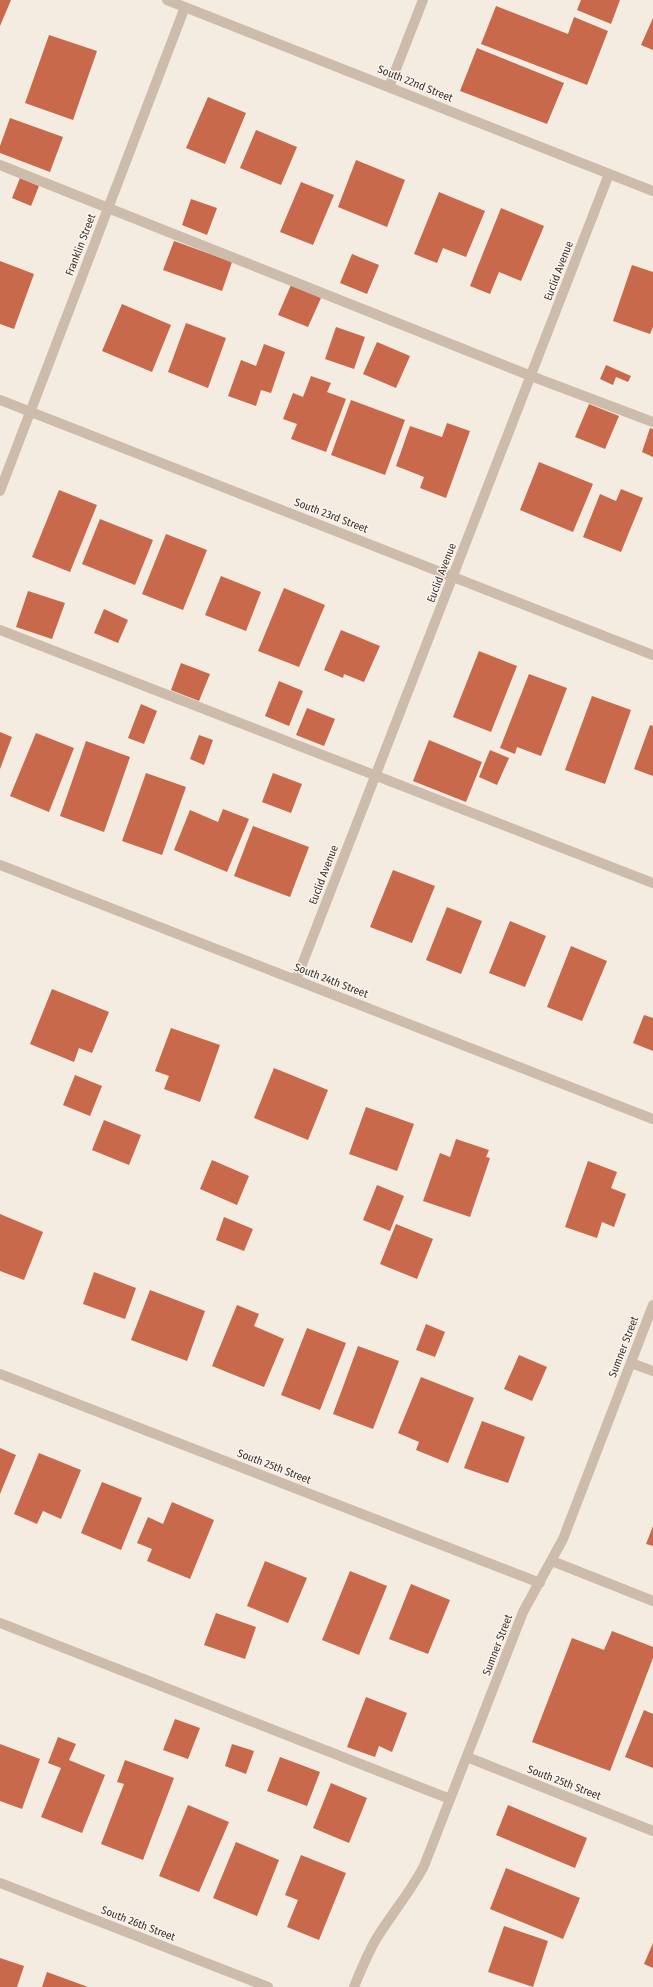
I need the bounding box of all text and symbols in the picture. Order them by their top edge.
street label: South 22nd Street [375,63,455,105]
street label: Franklin Street [63,212,99,278]
street label: Euclid Avenue [542,239,576,303]
street label: South 23rd Street [292,496,370,536]
street label: Euclid Avenue [425,541,459,605]
street label: Euclid Avenue [307,843,341,907]
street label: South 24th Street [292,961,370,1001]
street label: Sumner Street [606,1315,642,1379]
street label: South 25th Street [235,1447,313,1487]
street label: Sumner Street [480,1613,516,1677]
street label: South 25th Street [525,1763,603,1803]
street label: South 26th Street [99,1904,177,1944]

